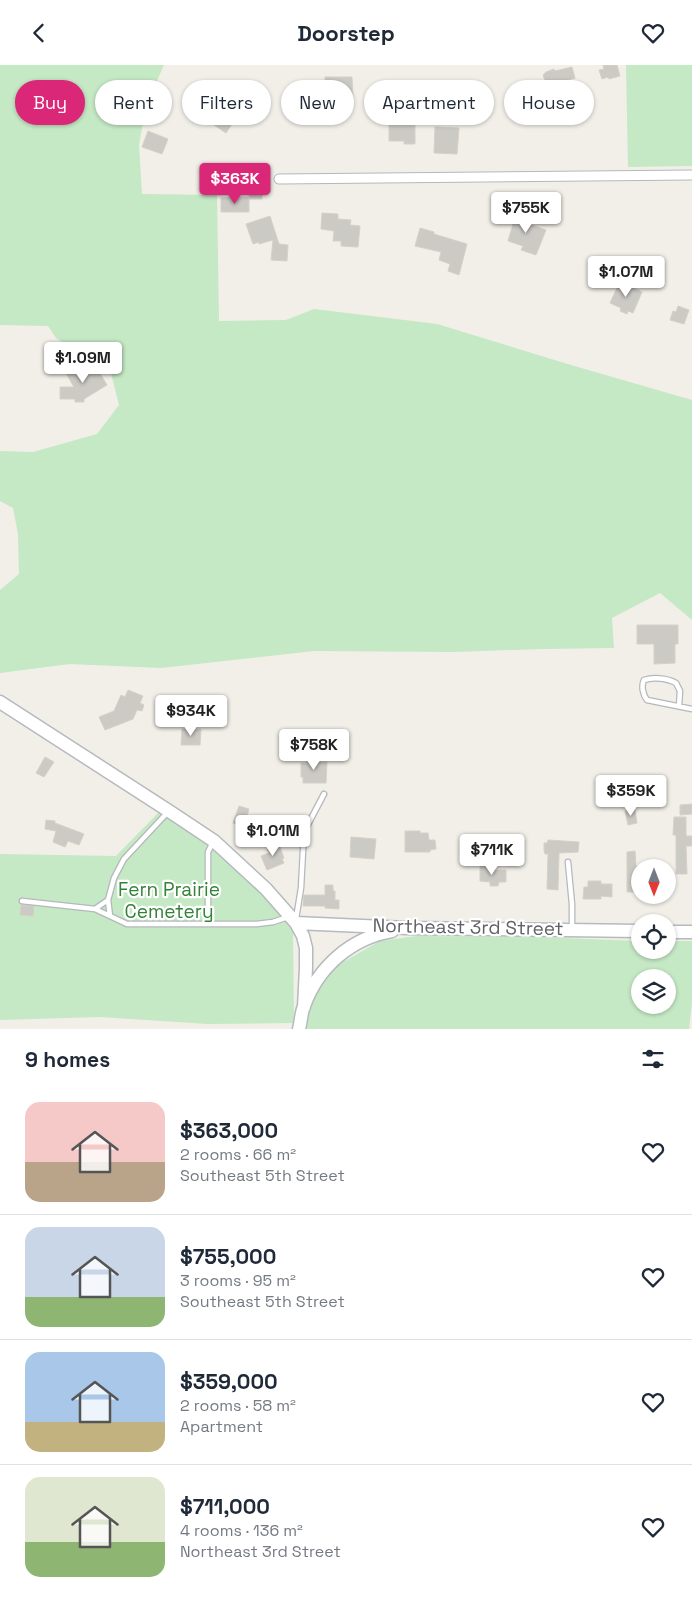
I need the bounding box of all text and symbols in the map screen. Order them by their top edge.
icon: back [25,19,53,47]
text: Doorstep [297,19,395,47]
icon: heart [639,19,667,47]
chip: Buy [15,80,85,125]
chip: Rent [95,80,172,125]
chip: Filters [182,80,271,125]
chip: New [281,80,354,125]
chip: Apartment [364,80,494,125]
chip: House [504,80,594,125]
pin: $363K [200,163,270,205]
text: $363K [210,168,260,189]
pin: $755K [491,191,561,234]
text: $755K [502,197,550,218]
pin: $1.07M [585,255,667,298]
text: $1.07M [599,261,653,282]
pin: $1.09M [42,341,124,384]
text: $1.09M [55,347,111,368]
pin: $934K [156,695,226,737]
text: $934K [166,700,216,721]
pin: $758K [279,729,349,771]
text: $758K [290,734,338,755]
pin: $359K [596,775,666,817]
text: $359K [607,780,655,801]
pin: $1.01M [232,815,314,857]
text: $1.01M [246,820,300,841]
pin: $711K [457,833,527,876]
text: $711K [471,839,513,860]
north arrow [631,859,676,904]
map controls [631,859,676,1014]
park label: Fern Prairie Cemetery [118,877,220,924]
street label: Northeast 3rd Street [372,913,564,941]
button: locate [631,914,676,959]
button: layers [631,969,676,1014]
icon: filters [639,1045,667,1073]
text: 9 homes [25,1046,110,1073]
text: $363,000 [180,1117,278,1144]
icon: home [65,1122,125,1182]
icon: heart [639,1138,667,1166]
text: 2 rooms · 66 m² [180,1144,296,1165]
text: Southeast 5th Street [180,1165,345,1186]
text: $755,000 [180,1243,276,1270]
icon: home [65,1247,125,1307]
icon: heart [639,1263,667,1291]
text: 3 rooms · 95 m² [180,1270,296,1291]
text: Southeast 5th Street [180,1291,345,1312]
text: $359,000 [180,1368,278,1395]
icon: home [65,1372,125,1432]
icon: heart [639,1388,667,1416]
text: 2 rooms · 58 m² [180,1395,296,1416]
text: Apartment [180,1416,263,1437]
text: $711,000 [180,1493,270,1520]
icon: home [65,1497,125,1557]
icon: heart [639,1513,667,1541]
text: 4 rooms · 136 m² [180,1520,303,1541]
text: Northeast 3rd Street [180,1541,341,1562]

